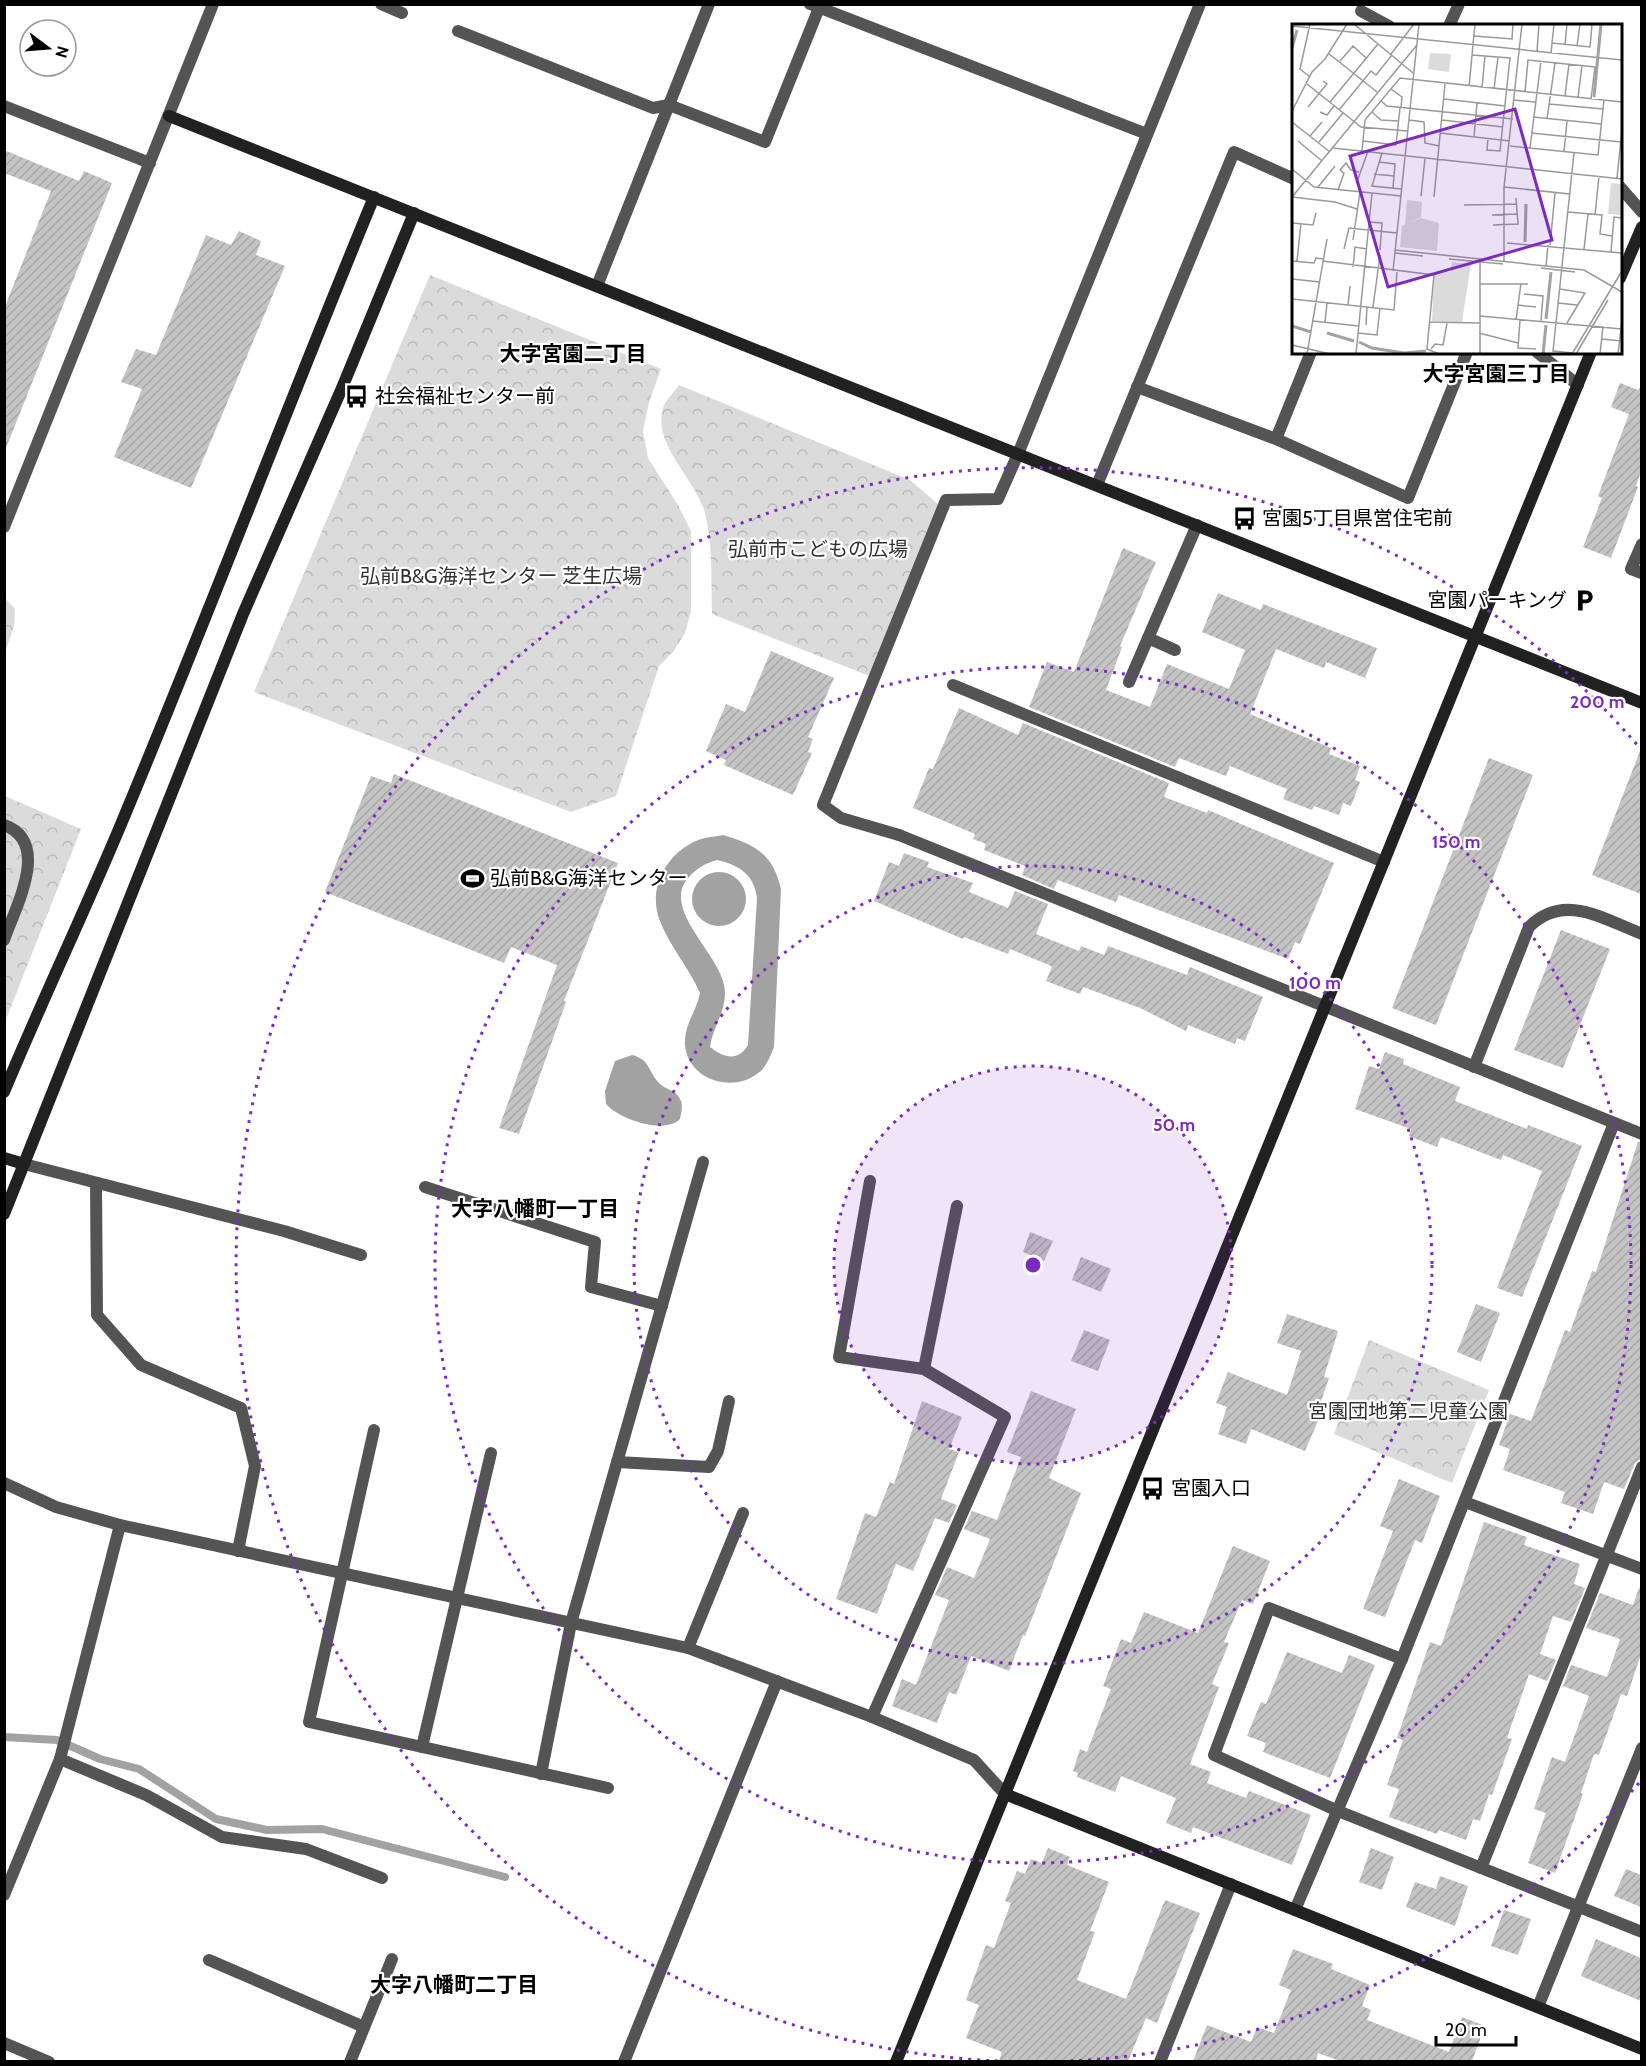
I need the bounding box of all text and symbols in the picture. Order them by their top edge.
north arrow [18,18,78,78]
inset map [1292,24,1622,354]
text: N [51,44,73,60]
district label: 大字宮園二丁目 [500,341,647,366]
district label: 大字宮園三丁目 [1423,361,1570,386]
bus stop icon: 社会福祉センター前 [344,383,370,409]
place label: 社会福祉センター前 [375,384,555,408]
bus stop icon: 宮園5丁目県営住宅前 [1231,505,1257,531]
place label: 宮園5丁目県営住宅前 [1262,506,1453,530]
park label: 弘前市こどもの広場 [728,537,908,561]
park label: 弘前B&G海洋センター 芝生広場 [360,564,642,588]
parking icon: 宮園パーキング [1572,587,1598,613]
place label: 宮園パーキング [1428,588,1567,612]
text: 200 m [1570,691,1624,713]
text: 150 m [1432,831,1480,853]
sports icon: 弘前B&G海洋センター [459,865,485,891]
place label: 弘前B&G海洋センター [490,866,688,890]
text: 100 m [1289,972,1341,994]
text: 50 m [1153,1114,1195,1136]
district label: 大字八幡町一丁目 [451,1196,619,1221]
centre of rings [1023,1255,1043,1275]
park label: 宮園団地第二児童公園 [1308,1399,1508,1423]
bus stop icon: 宮園入口 [1140,1475,1166,1501]
place label: 宮園入口 [1171,1476,1251,1500]
district label: 大字八幡町二丁目 [370,1972,538,1997]
scale bar [1436,2009,1516,2047]
text: 20 m [1445,2019,1487,2041]

